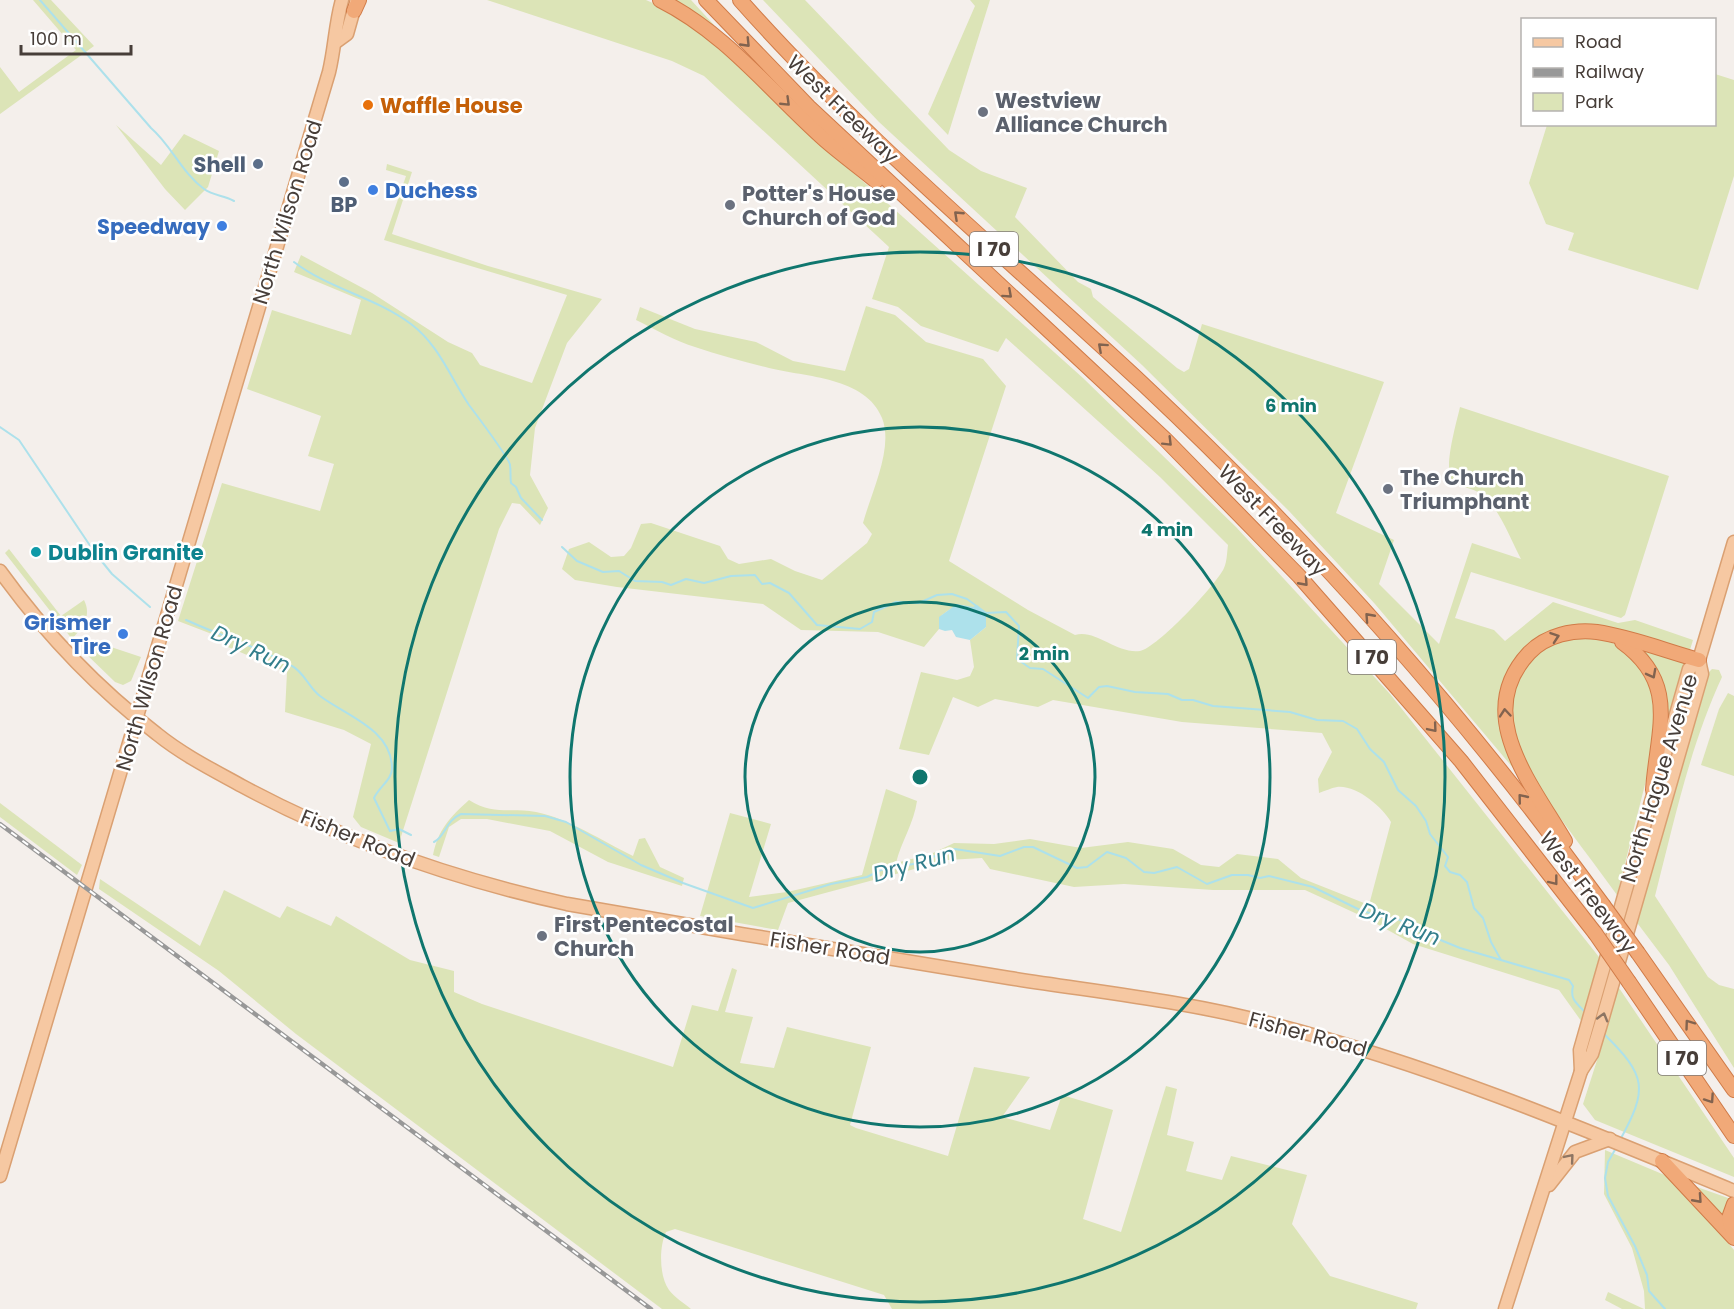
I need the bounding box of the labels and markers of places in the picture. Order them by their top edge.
place label: Westview Alliance Church [995,86,1168,139]
place label: Waffle House [380,91,523,120]
marker: Waffle House [361,98,375,112]
marker: Westview Alliance Church [976,105,990,119]
place label: Shell [194,150,246,179]
marker: Shell [251,157,265,171]
marker: BP [337,175,351,189]
place label: Duchess [385,176,478,205]
place label: Potter's House Church of God [742,179,896,232]
marker: Duchess [366,183,380,197]
place label: BP [331,190,357,219]
marker: Potter's House Church of God [723,198,737,212]
place label: Speedway [97,212,211,241]
marker: Speedway [215,219,229,233]
place label: The Church Triumphant [1400,463,1529,516]
marker: The Church Triumphant [1381,482,1395,496]
place label: Dublin Granite [48,538,204,567]
marker: Dublin Granite [29,545,43,559]
place label: Grismer Tire [24,608,111,661]
marker: Grismer Tire [116,627,130,641]
centre of rings [910,767,930,787]
place label: First Pentecostal Church [554,910,734,963]
marker: First Pentecostal Church [535,929,549,943]

